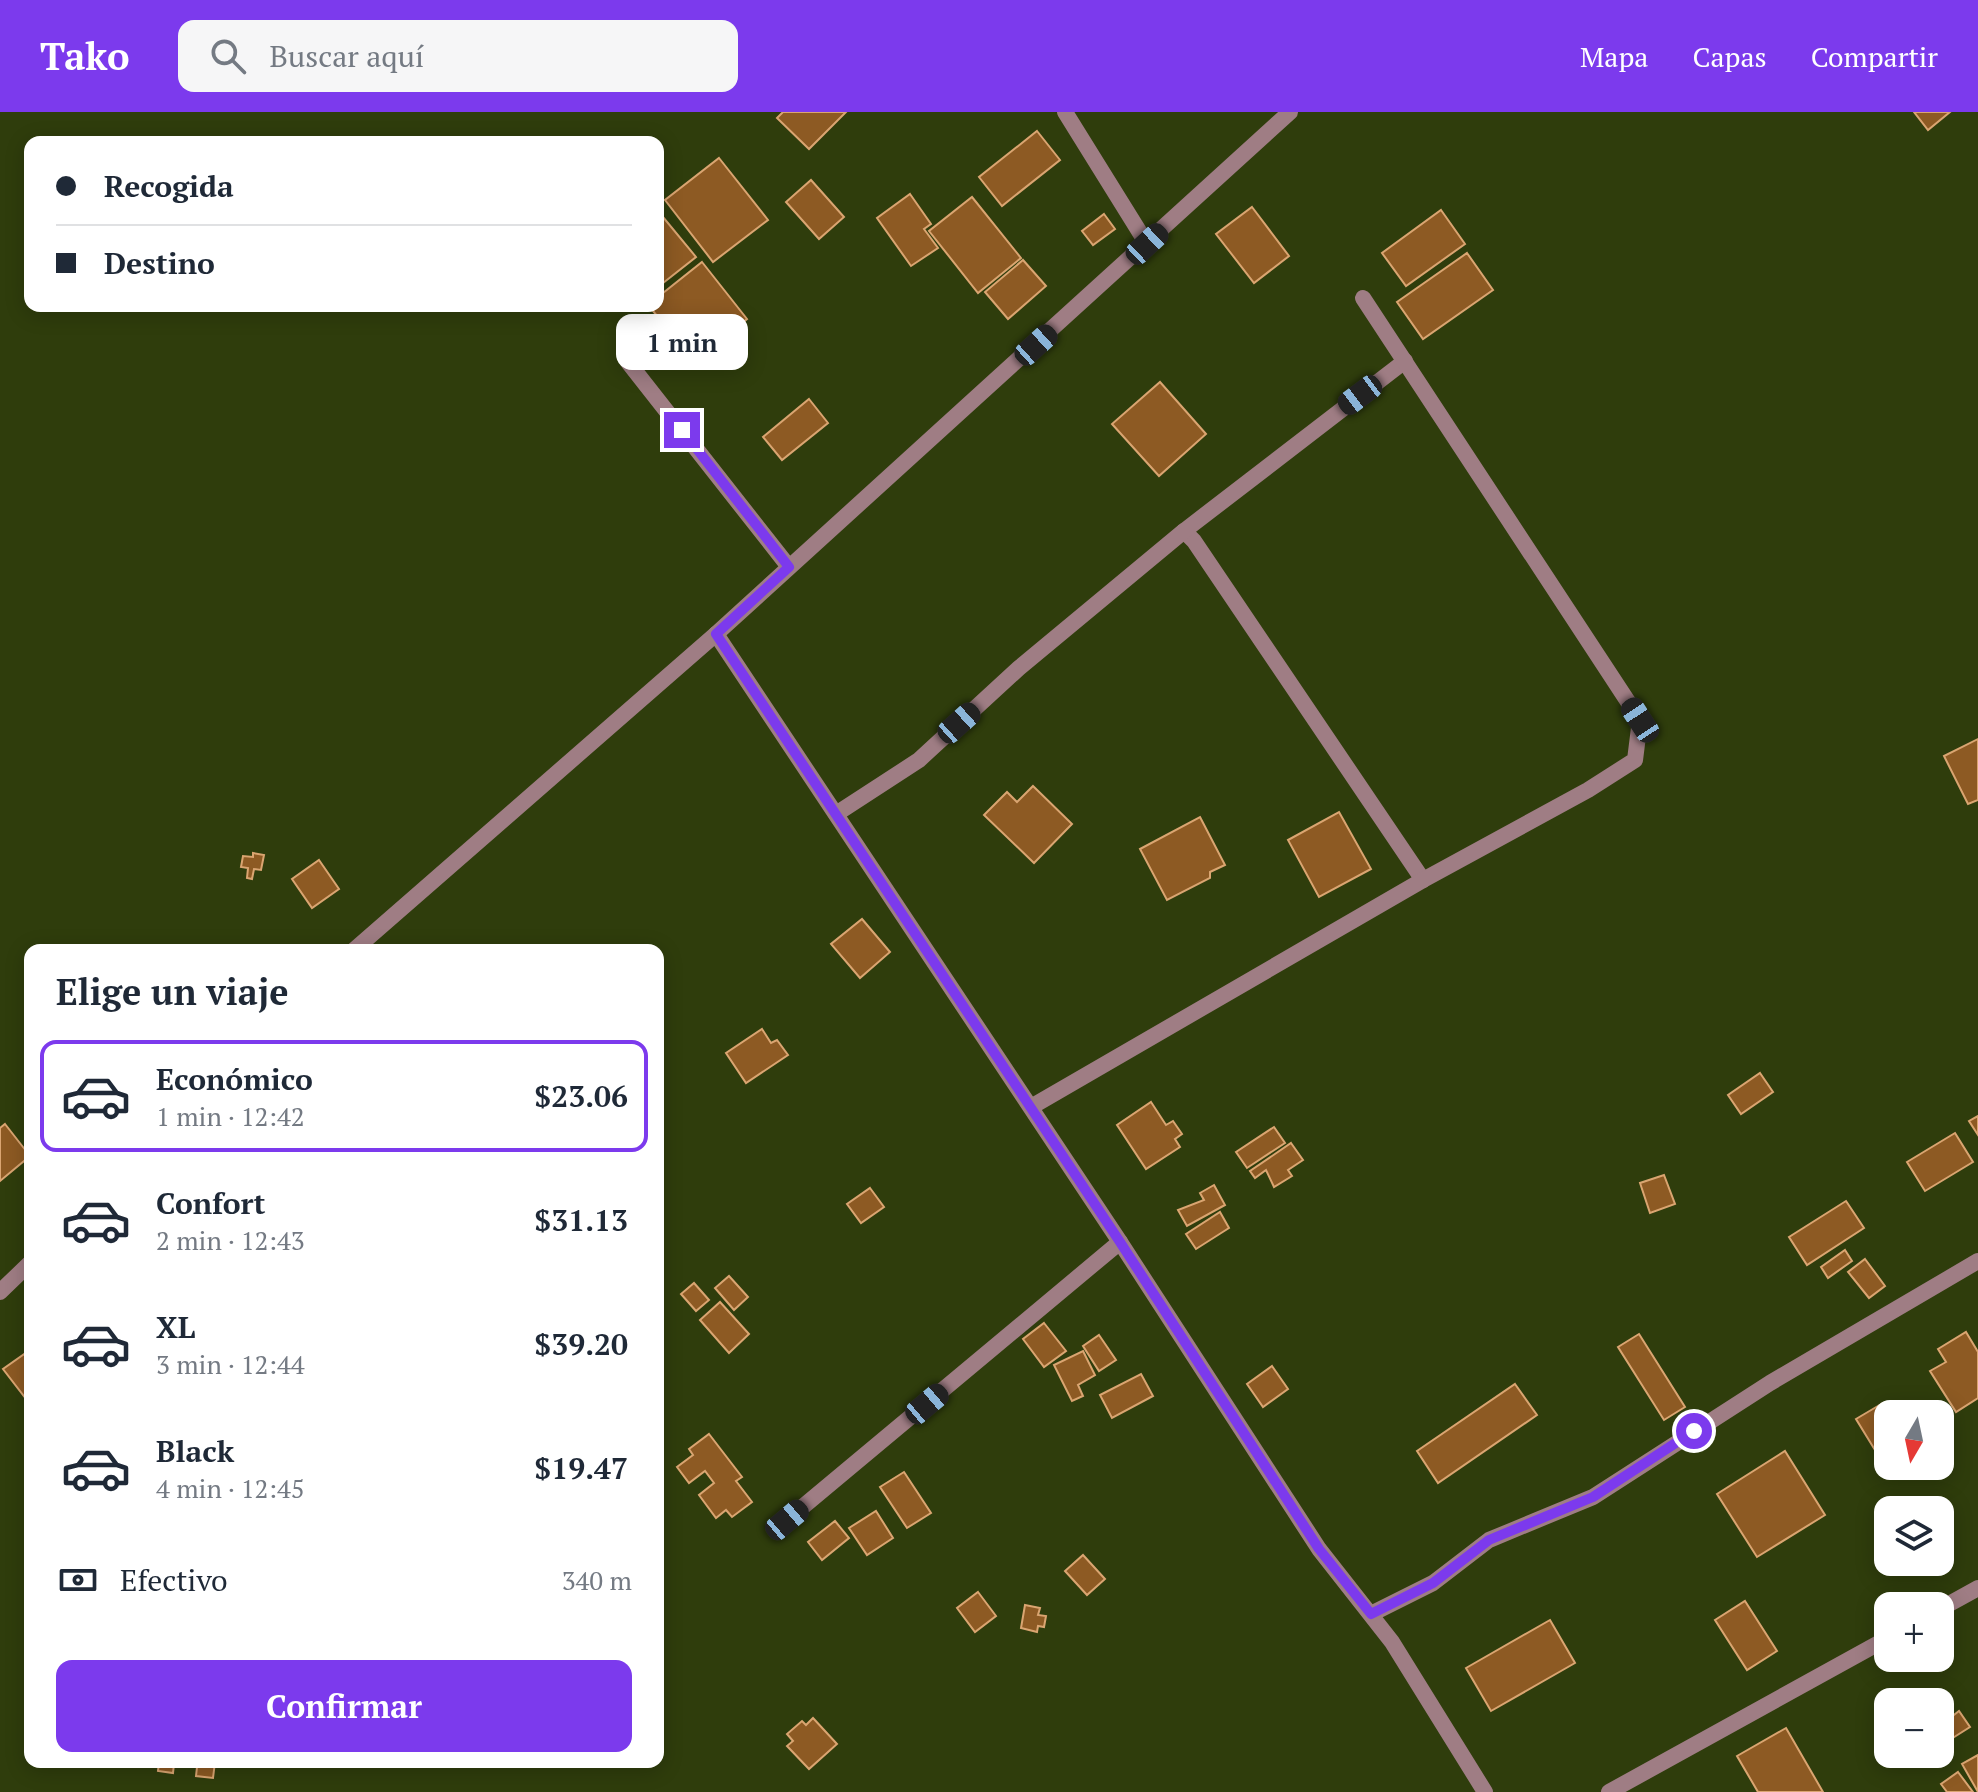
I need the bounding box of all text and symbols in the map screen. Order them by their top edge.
search box [178,20,738,92]
text: Tako [40,31,130,81]
icon: search [206,34,250,78]
text: Buscar aquí [270,36,424,76]
text: Mapa [1580,38,1648,75]
text: Capas [1692,38,1767,75]
text: Compartir [1811,38,1938,75]
text: Recogida [104,166,234,206]
car [1121,219,1173,269]
text: Destino [104,243,215,283]
callout: 1 min [616,314,748,370]
car [1010,320,1062,370]
text: 1 min [646,325,718,359]
car [1334,371,1386,419]
route end [664,412,700,448]
car [1617,693,1663,747]
car [933,698,985,748]
text: Elige un viaje [56,968,289,1015]
text: Económico [156,1059,313,1099]
icon: car [60,1060,132,1132]
text: $23.06 [534,1076,628,1116]
text: 1 min · 12:42 [156,1099,305,1133]
text: Confort [156,1183,266,1223]
icon: car [60,1184,132,1256]
text: $31.13 [534,1200,628,1240]
text: 2 min · 12:43 [156,1223,305,1257]
text: XL [156,1307,195,1347]
icon: car [60,1308,132,1380]
text: $39.20 [534,1324,628,1364]
text: 3 min · 12:44 [156,1347,305,1381]
car [901,1379,953,1429]
north arrow [1874,1400,1954,1480]
map controls [1874,1400,1954,1768]
route start [1676,1413,1712,1449]
text: Black [156,1431,234,1471]
icon: car [60,1432,132,1504]
text: $19.47 [534,1448,628,1488]
text: 4 min · 12:45 [156,1471,305,1505]
car [761,1495,813,1545]
button: layers [1874,1496,1954,1576]
icon: cash [56,1558,100,1602]
text: Efectivo [120,1560,228,1600]
text: 340 m [562,1563,632,1597]
button: + [1874,1592,1954,1672]
button: Confirmar [56,1660,632,1752]
button: − [1874,1688,1954,1768]

